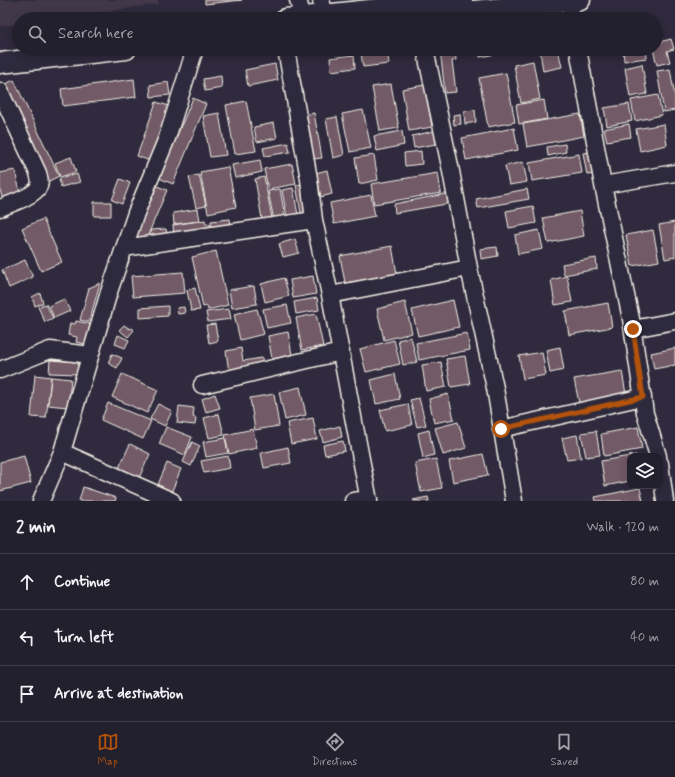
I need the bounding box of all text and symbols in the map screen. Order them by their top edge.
search box [12,12,663,56]
icon: search [26,23,48,45]
text: Search here [58,24,134,44]
route end [624,320,642,338]
route start [492,420,510,438]
map controls [627,453,663,489]
button: layers [627,453,663,489]
text: 2 min [16,516,56,538]
text: Walk · 120 m [587,519,659,536]
icon: ahead [16,571,38,593]
text: Continue [54,572,110,592]
text: 80 m [630,573,659,590]
icon: left [16,627,38,649]
text: Turn left [54,628,114,648]
text: 40 m [630,629,659,646]
icon: arrive [16,683,38,705]
text: Arrive at destination [54,684,183,704]
tab: Map [97,731,119,769]
tab: Directions [312,731,357,769]
tab: Saved [551,731,578,769]

